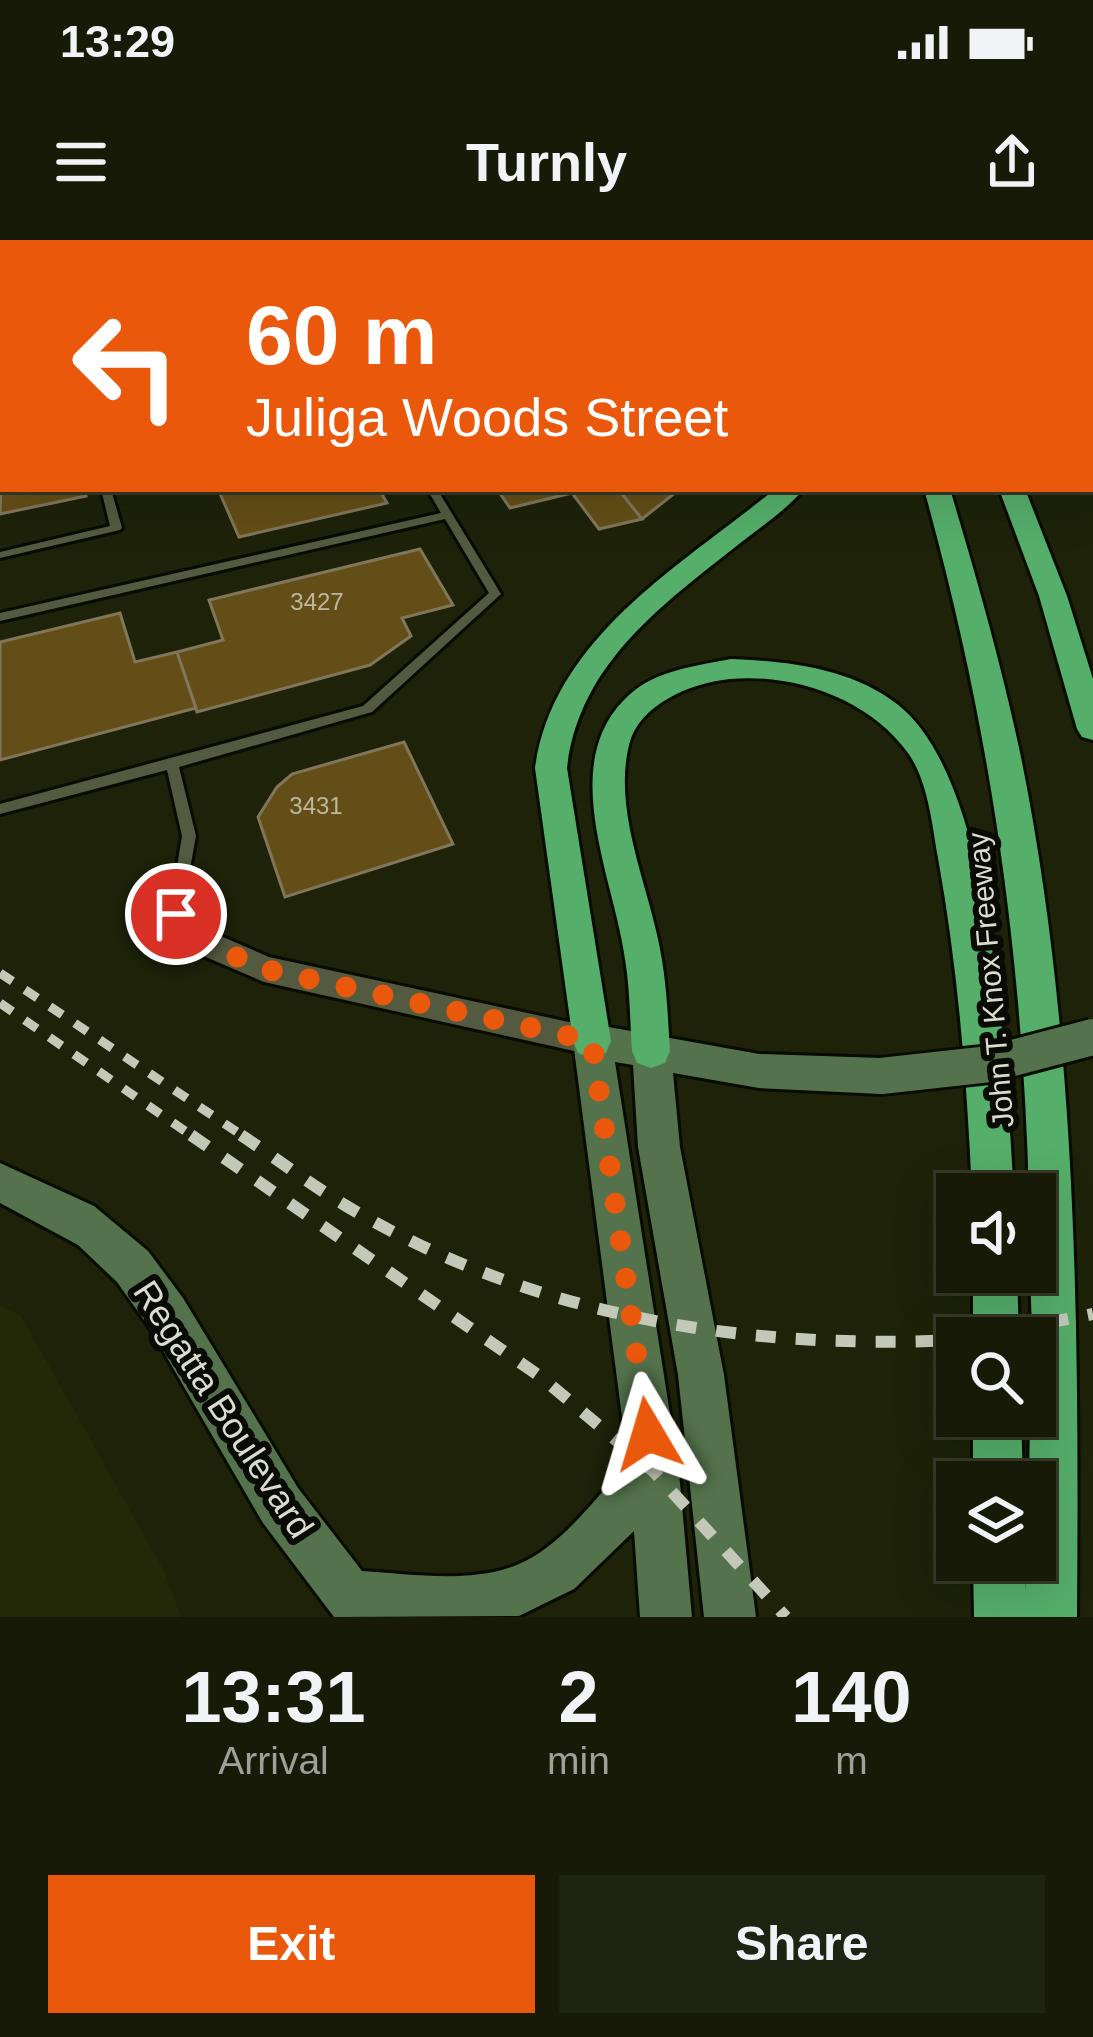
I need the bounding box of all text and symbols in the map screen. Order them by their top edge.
text: 13:29 [60,16,175,67]
icon: menu [48,129,114,195]
icon: share [979,129,1045,195]
text: Turnly [466,132,627,192]
icon: left [48,288,204,444]
text: 60 m [246,288,437,382]
text: Juliga Woods Street [246,387,728,447]
house number: 3427 [290,588,344,615]
house number: 3431 [289,792,343,819]
street label: John T. Knox Freeway [961,831,1020,1129]
pin [125,863,227,965]
icon: arrive [143,881,209,947]
map controls [936,1173,1056,1581]
button: sound [936,1173,1056,1293]
street label: Regatta Boulevard [125,1273,322,1545]
button: search [936,1317,1056,1437]
position arrow [585,1371,711,1497]
button: layers [936,1461,1056,1581]
text: 13:31 [181,1657,366,1737]
text: 2 [558,1657,599,1737]
text: 140 [791,1657,912,1737]
text: Arrival [218,1739,329,1782]
text: min [547,1739,610,1782]
text: m [835,1739,868,1782]
button: Exit [48,1875,535,2013]
button: Share [559,1875,1045,2013]

